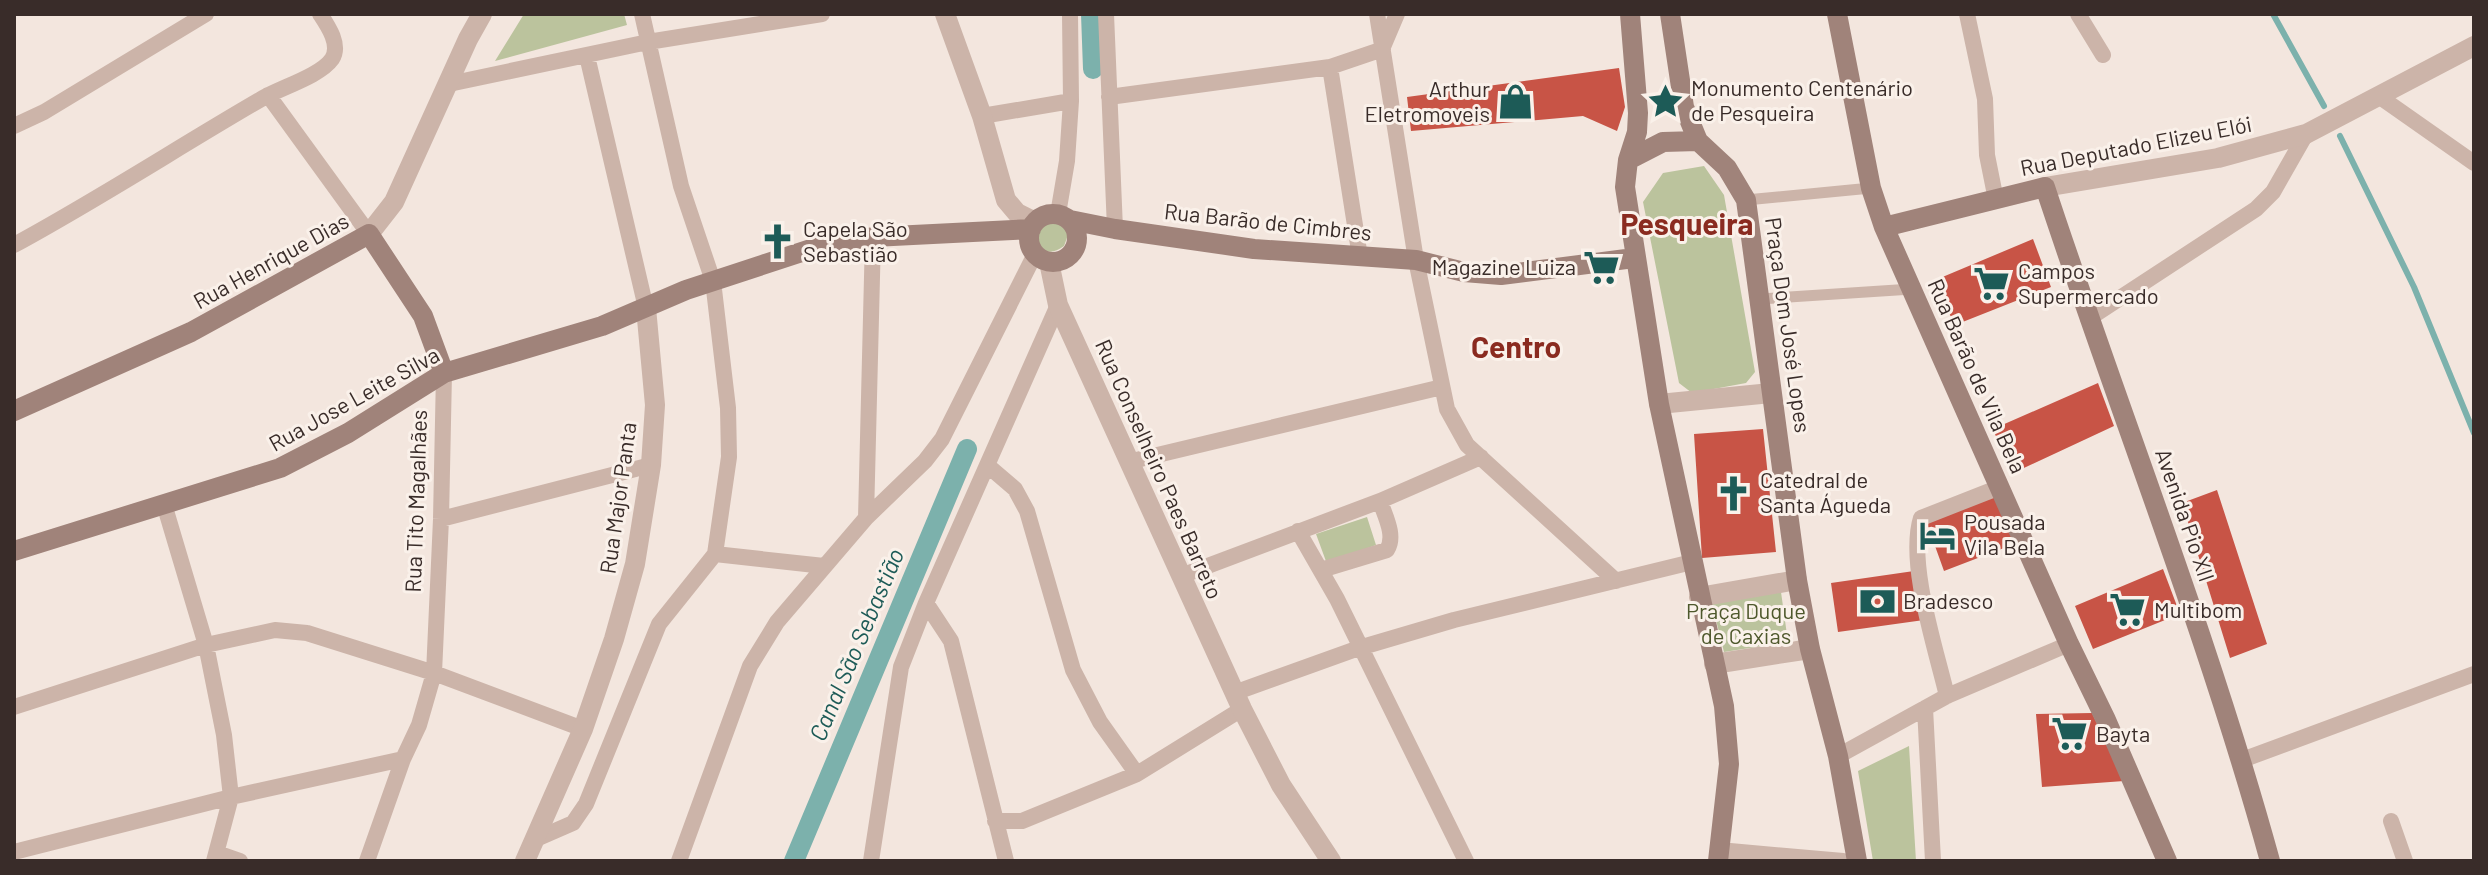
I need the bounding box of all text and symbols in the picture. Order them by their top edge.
place label: Monumento Centenário de Pesqueira [1691,74,1913,125]
place label: Arthur Eletromoveis [1365,75,1490,126]
place icon: Monumento Centenário de Pesqueira [1646,82,1684,120]
shop icon: Arthur Eletromoveis [1497,83,1535,121]
street label: Rua Deputado Elizeu Elói [2018,110,2254,180]
street label: Rua Barão de Cimbres [1163,197,1373,245]
district label: Pesqueira [1621,205,1753,241]
street label: Rua Henrique Dias [188,207,353,314]
place label: Capela São Sebastião [803,215,908,266]
street label: Praça Dom José Lopes [1761,215,1817,434]
church icon: Capela São Sebastião [758,223,796,261]
supermarket icon: Magazine Luiza [1583,248,1621,286]
place label: Magazine Luiza [1432,253,1576,279]
place label: Campos Supermercado [2018,257,2159,308]
supermarket icon: Campos Supermercado [1973,265,2011,303]
street label: Rua Barão de Vila Bela [1923,274,2033,477]
district label: Centro [1471,328,1561,364]
street label: Rua Conselheiro Paes Barreto [1091,335,1229,602]
street label: Rua Jose Leite Silva [264,340,443,456]
street label: Rua Tito Magalhães [399,409,431,593]
street label: Rua Major Panta [593,420,641,575]
street label: Avenida Pio XII [2151,445,2221,585]
place label: Catedral de Santa Águeda [1760,466,1891,517]
church icon: Catedral de Santa Águeda [1715,474,1753,512]
place label: Pousada Vila Bela [1964,508,2046,559]
hotel icon: Pousada Vila Bela [1919,516,1957,554]
water label: Canal São Sebastião [802,544,909,745]
bank icon: Bradesco [1858,582,1896,620]
place label: Bradesco [1903,587,1994,613]
supermarket icon: Multibom [2109,591,2147,629]
place label: Multibom [2154,596,2242,622]
park label: Praça Duque de Caxias [1686,597,1806,648]
supermarket icon: Bayta [2051,715,2089,753]
place label: Bayta [2096,720,2150,746]

